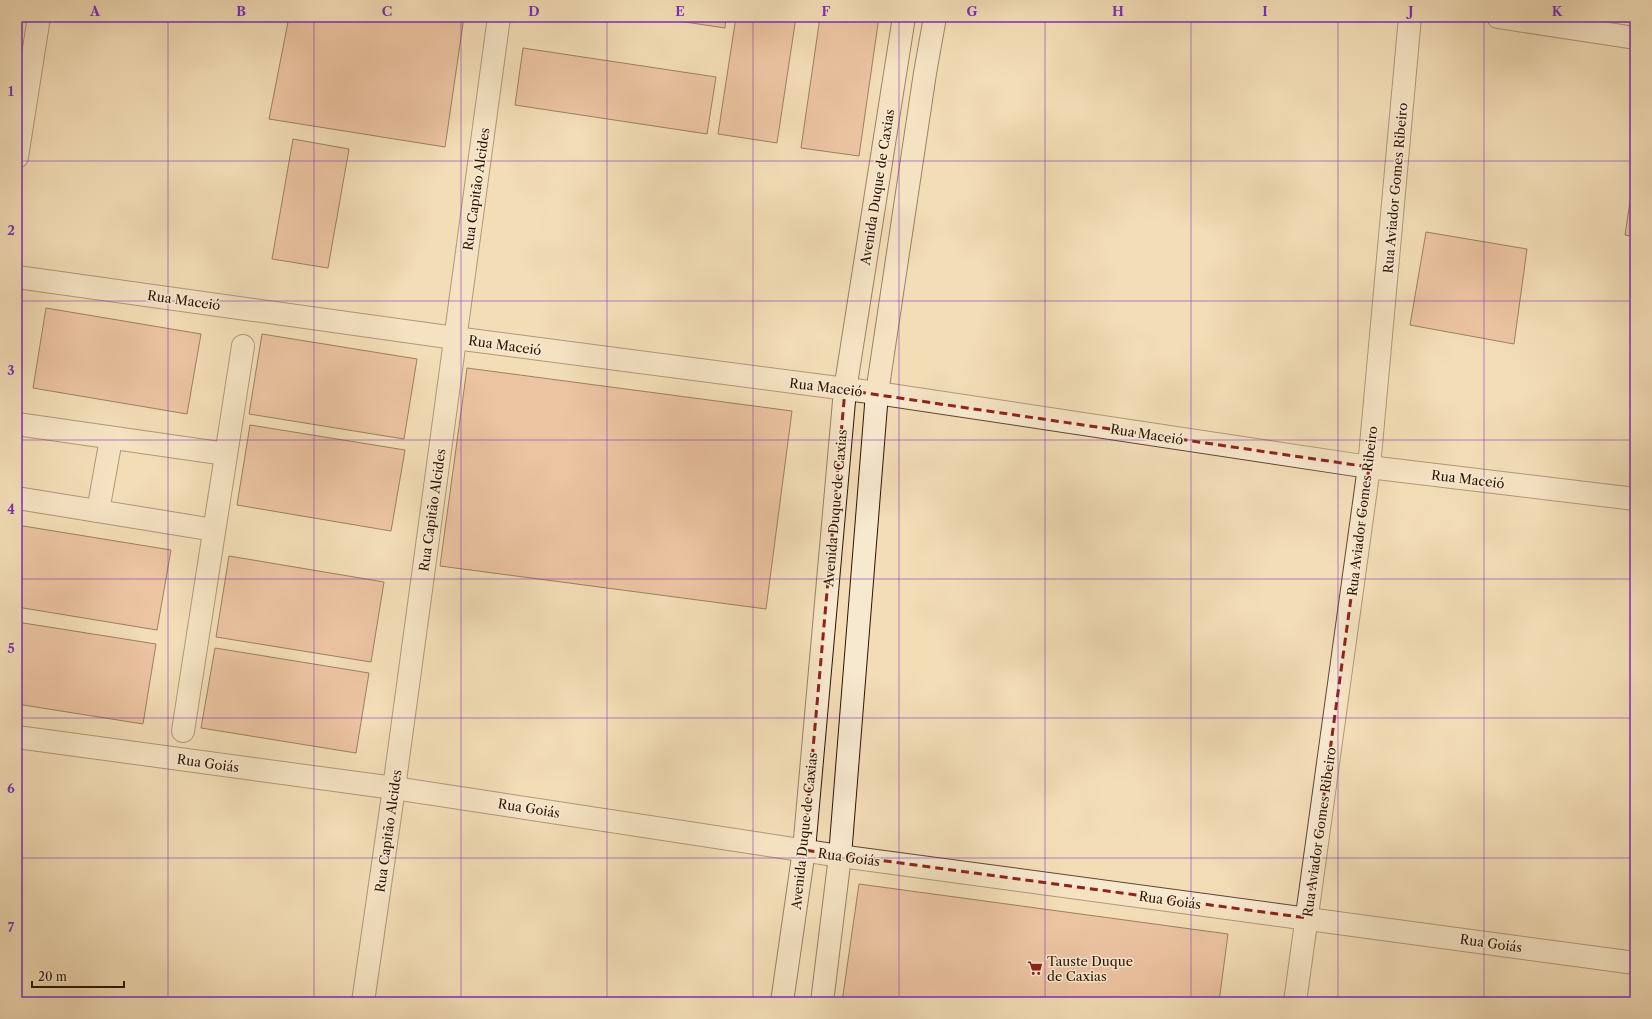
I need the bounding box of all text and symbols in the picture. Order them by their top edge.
text: A [89,3,101,19]
text: B [236,3,246,19]
text: C [382,3,392,19]
text: D [528,3,540,19]
text: E [675,3,685,19]
text: F [822,3,831,19]
text: G [966,3,978,19]
text: H [1112,3,1124,19]
text: I [1262,3,1268,19]
text: J [1406,3,1414,19]
text: K [1552,3,1563,19]
text: 1 [8,83,14,99]
street label: Rua Aviador Gomes Ribeiro [1380,102,1410,274]
street label: Avenida Duque de Caxias [857,108,897,267]
street label: Rua Capitão Alcides [459,126,493,252]
text: 2 [7,222,15,238]
street label: Rua Maceió [146,287,222,313]
street label: Rua Maceió [467,332,543,358]
text: 3 [7,362,15,378]
street label: Rua Maceió [789,375,864,399]
street label: Rua Maceió [1109,420,1185,448]
street label: Rua Aviador Gomes Ribeiro [1344,425,1380,597]
street label: Avenida Duque de Caxias [820,428,850,588]
street label: Rua Capitão Alcides [415,447,449,573]
street label: Rua Maceió [1431,467,1506,491]
text: 4 [7,501,15,517]
text: 5 [7,640,15,656]
street label: Rua Aviador Gomes Ribeiro [1299,746,1339,918]
street label: Rua Goiás [176,751,240,775]
street label: Avenida Duque de Caxias [788,751,820,911]
street label: Rua Capitão Alcides [371,768,405,894]
text: 6 [7,780,15,796]
street label: Rua Goiás [497,795,561,821]
street label: Rua Goiás [817,845,881,869]
street label: Rua Goiás [1138,888,1202,912]
text: 7 [8,919,15,935]
street label: Rua Goiás [1459,931,1523,955]
place label: Tauste Duque de Caxias [1047,953,1133,984]
supermarket icon: Tauste Duque de Caxias [1026,959,1044,977]
scale bar [32,963,124,989]
text: 20 m [38,969,67,984]

